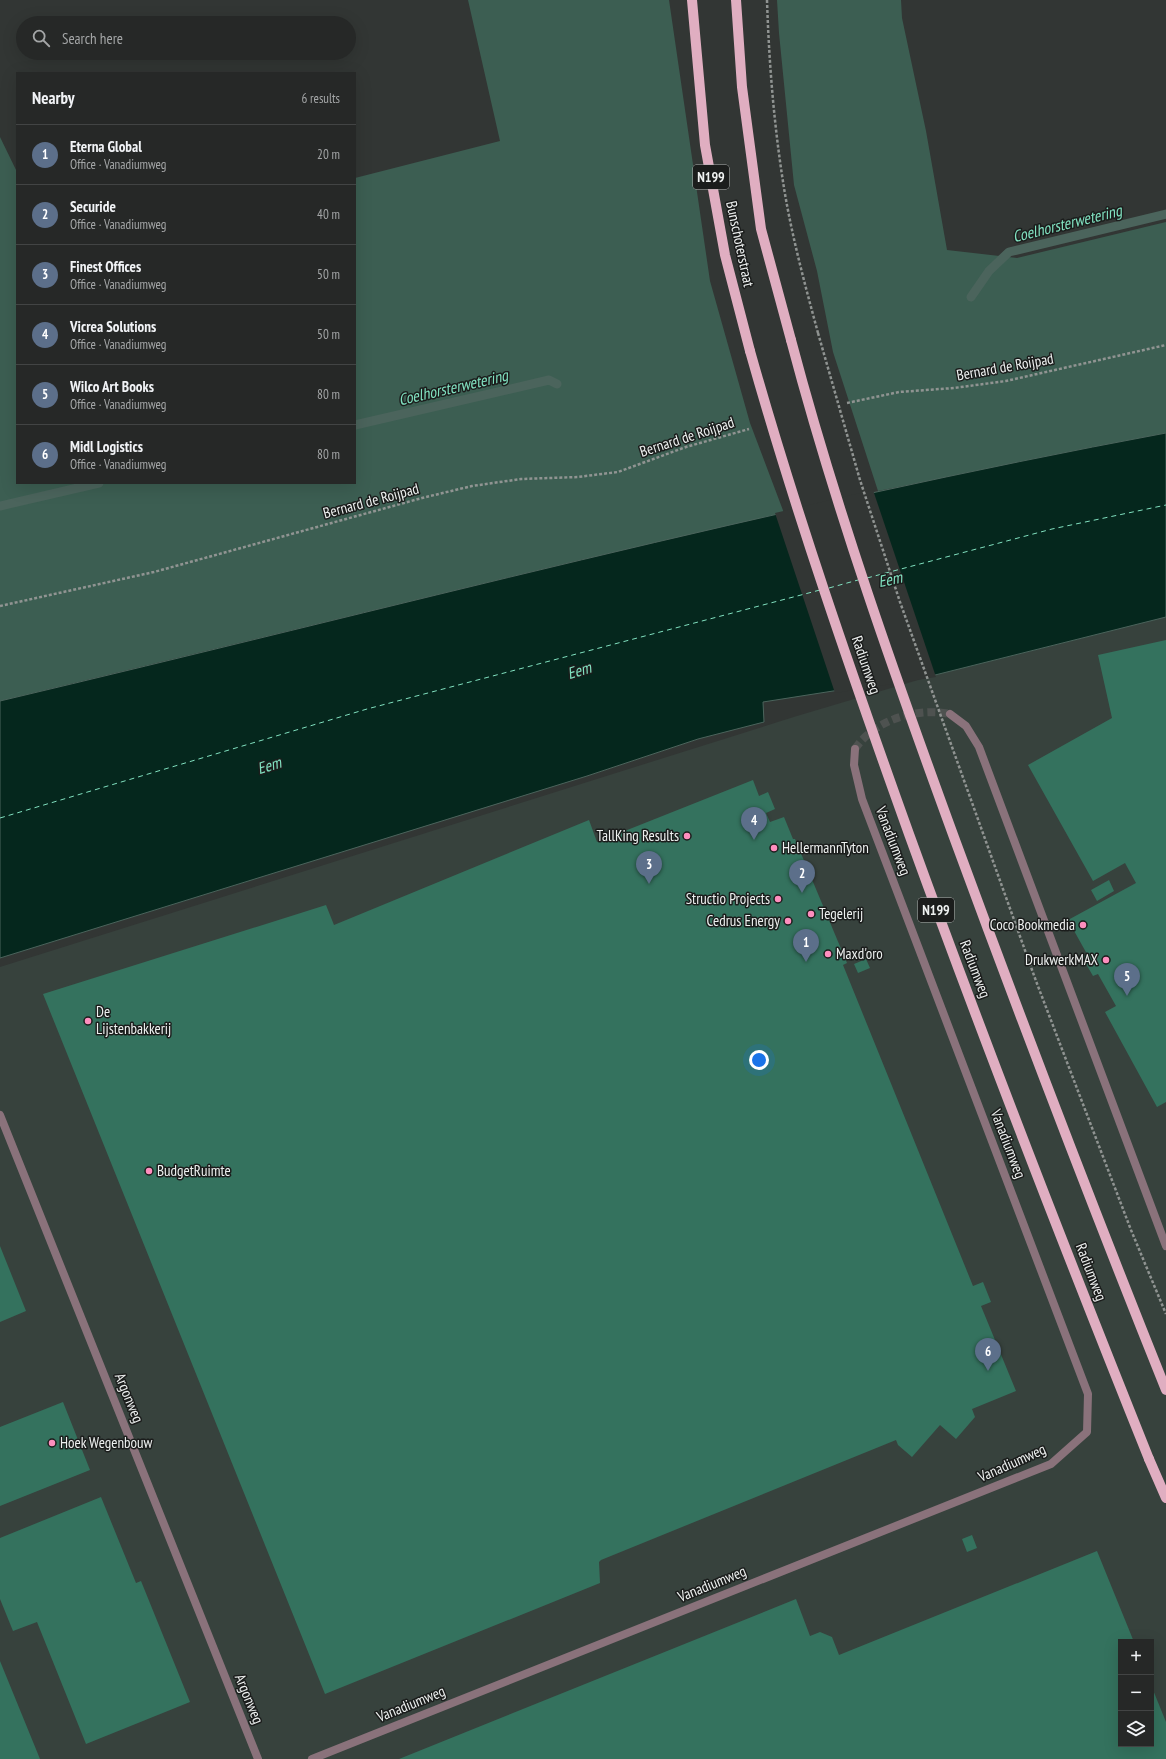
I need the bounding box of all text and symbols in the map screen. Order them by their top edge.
search box [16,16,356,60]
icon: search [30,27,52,49]
text: Search here [62,29,123,48]
text: Nearby [32,87,75,109]
text: 6 results [301,90,340,107]
text: Eterna Global [70,137,142,156]
text: 1 [42,146,48,163]
text: 20 m [317,146,340,163]
text: Office · Vanadiumweg [70,156,167,173]
road number: N199 [693,165,729,189]
text: Securide [70,197,116,216]
street label: Bunschoterstraat [722,199,759,289]
water label: Coelhorsterwetering [1010,200,1125,246]
text: 2 [42,206,48,223]
text: 40 m [317,206,340,223]
text: Office · Vanadiumweg [70,216,167,233]
text: Finest Offices [70,257,141,276]
text: 3 [42,266,48,283]
text: 50 m [317,266,340,283]
text: Office · Vanadiumweg [70,276,167,293]
text: Vicrea Solutions [70,317,156,336]
text: 4 [42,326,48,343]
text: 50 m [317,326,340,343]
text: Office · Vanadiumweg [70,336,167,353]
street label: Bernard de Roijpad [955,349,1055,384]
water label: Coelhorsterwetering [396,364,511,409]
text: Wilco Art Books [70,377,154,396]
text: 5 [42,386,48,403]
text: 80 m [317,386,340,403]
text: Office · Vanadiumweg [70,396,167,413]
street label: Bernard de Roijpad [637,412,736,461]
text: Midl Logistics [70,437,143,456]
text: 6 [42,446,48,463]
text: 80 m [317,446,340,463]
text: Office · Vanadiumweg [70,456,167,473]
street label: Bernard de Roijpad [321,479,421,522]
water label: Eem [876,566,905,591]
street label: Radiumweg [848,633,885,697]
water label: Eem [565,656,595,683]
water label: Eem [255,751,285,778]
street label: Vanadiumweg [871,803,915,878]
pin: 4 [741,807,767,840]
place label: TallKing Results [597,826,679,845]
marker: TallKing Results [682,831,692,841]
place label: HellermannTyton [782,838,869,857]
marker: HellermannTyton [769,843,779,853]
pin: 3 [636,851,662,884]
pin: 2 [789,860,815,893]
place label: Structio Projects [686,889,770,908]
marker: Structio Projects [773,894,783,904]
road number: N199 [918,898,954,922]
place label: Tegelerij [819,904,863,923]
marker: Tegelerij [806,909,816,919]
place label: Cedrus Energy [707,911,780,930]
place label: Coco Bookmedia [990,915,1075,934]
marker: Cedrus Energy [783,916,793,926]
marker: Coco Bookmedia [1078,920,1088,930]
pin: 1 [793,929,819,962]
street label: Radiumweg [956,937,995,1000]
place label: Maxd'oro [836,944,883,963]
marker: Maxd'oro [823,949,833,959]
place label: DrukwerkMAX [1025,950,1098,969]
marker: DrukwerkMAX [1101,955,1111,965]
pin: 5 [1114,963,1140,996]
place label: De Lijstenbakkerij [96,1002,171,1038]
marker: De Lijstenbakkerij [83,1016,93,1026]
your location [749,1050,769,1070]
street label: Vanadiumweg [986,1106,1030,1181]
place label: BudgetRuimte [157,1161,231,1180]
marker: BudgetRuimte [144,1166,154,1176]
street label: Radiumweg [1072,1240,1111,1303]
pin: 6 [975,1338,1001,1371]
street label: Argonweg [111,1370,148,1425]
place label: Hoek Wegenbouw [60,1433,152,1452]
marker: Hoek Wegenbouw [47,1438,57,1448]
street label: Vanadiumweg [974,1439,1049,1486]
street label: Vanadiumweg [674,1561,749,1606]
map controls [1118,1639,1154,1747]
button: + [1118,1639,1154,1675]
street label: Argonweg [231,1671,268,1726]
button: − [1118,1675,1154,1711]
street label: Vanadiumweg [373,1681,448,1726]
button: layers [1118,1711,1154,1747]

